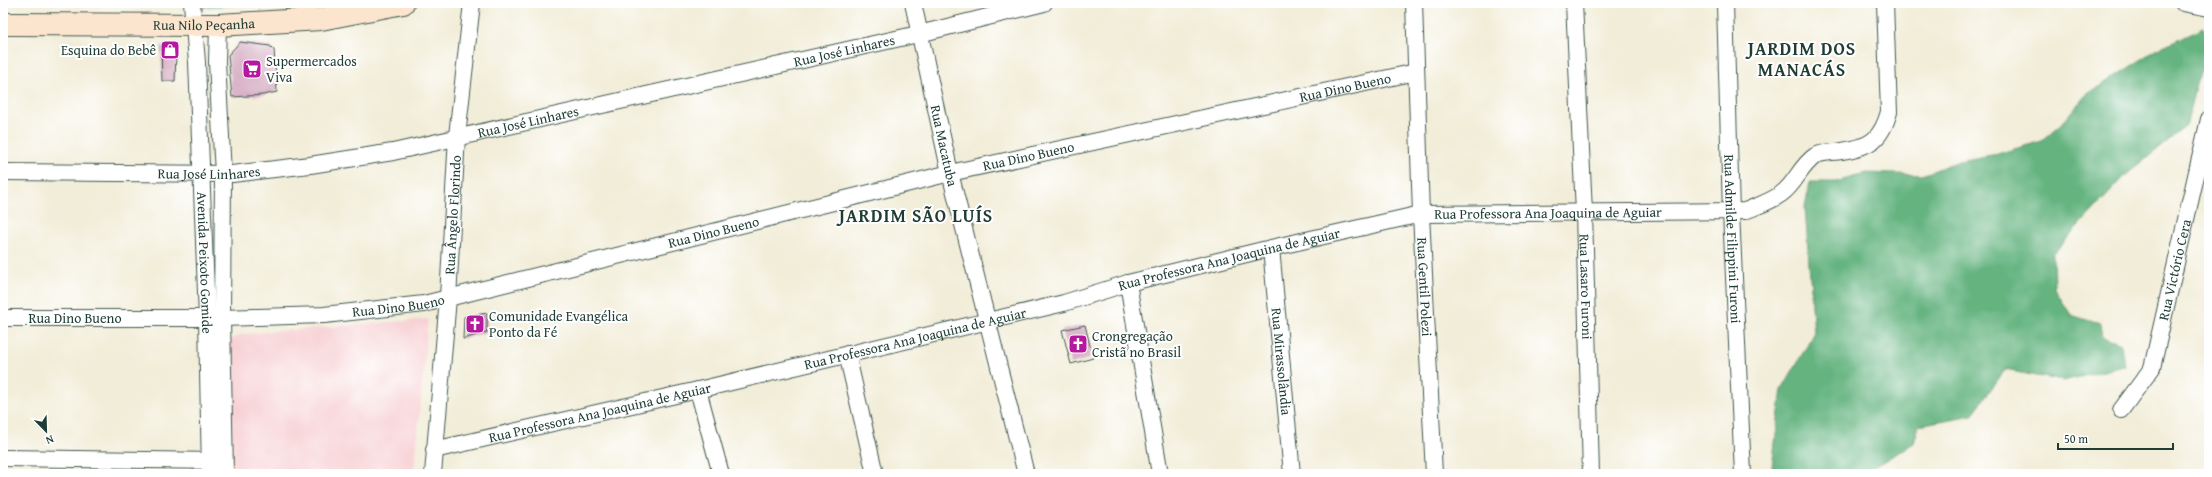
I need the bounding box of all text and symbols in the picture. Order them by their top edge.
street label: Rua Nilo Peçanha [153,13,256,35]
street label: Rua José Linhares [792,30,897,72]
district label: JARDIM DOS MANACÁS [1745,35,1856,83]
shop icon: Esquina do Bebê [159,39,181,61]
place label: Esquina do Bebê [61,40,156,60]
place label: Supermercados Viva [266,51,357,87]
supermarket icon: Supermercados Viva [241,58,263,80]
street label: Rua Dino Bueno [1298,68,1393,107]
street label: Rua José Linhares [476,101,581,143]
street label: Rua Macatuba [925,103,963,189]
street label: Rua Dino Bueno [981,136,1076,176]
street label: Rua Ângelo Florindo [439,154,466,275]
street label: Rua Admilde Filippini Furoni [1719,154,1746,324]
street label: Rua José Linhares [157,161,261,184]
street label: Avenida Peixoto Gomide [192,191,217,334]
district label: JARDIM SÃO LUÍS [836,202,993,229]
street label: Rua Professora Ana Joaquina de Aguiar [1434,202,1662,224]
street label: Rua Dino Bueno [666,211,761,253]
street label: Rua Victório Cera [2153,217,2196,322]
street label: Rua Professora Ana Joaquina de Aguiar [1116,223,1342,295]
street label: Rua Lasaro Furoni [1575,234,1597,340]
street label: Rua Gentil Polezi [1412,237,1437,337]
street label: Rua Dino Bueno [351,289,447,322]
street label: Rua Professora Ana Joaquina de Aguiar [802,302,1028,374]
place label: Comunidade Evangélica Ponto da Fé [489,306,629,342]
street label: Rua Mirassolândia [1267,307,1297,416]
street label: Rua Dino Bueno [28,308,122,328]
church icon: Comunidade Evangélica Ponto da Fé [464,313,486,335]
place label: Crongregação Cristã no Brasil [1092,326,1181,362]
church icon: Crongregação Cristã no Brasil [1067,333,1089,355]
street label: Rua Professora Ana Joaquina de Aguiar [487,377,713,447]
north arrow [26,411,66,451]
scale bar [2058,425,2173,451]
text: 50 m [2064,430,2088,447]
text: N [43,431,56,449]

